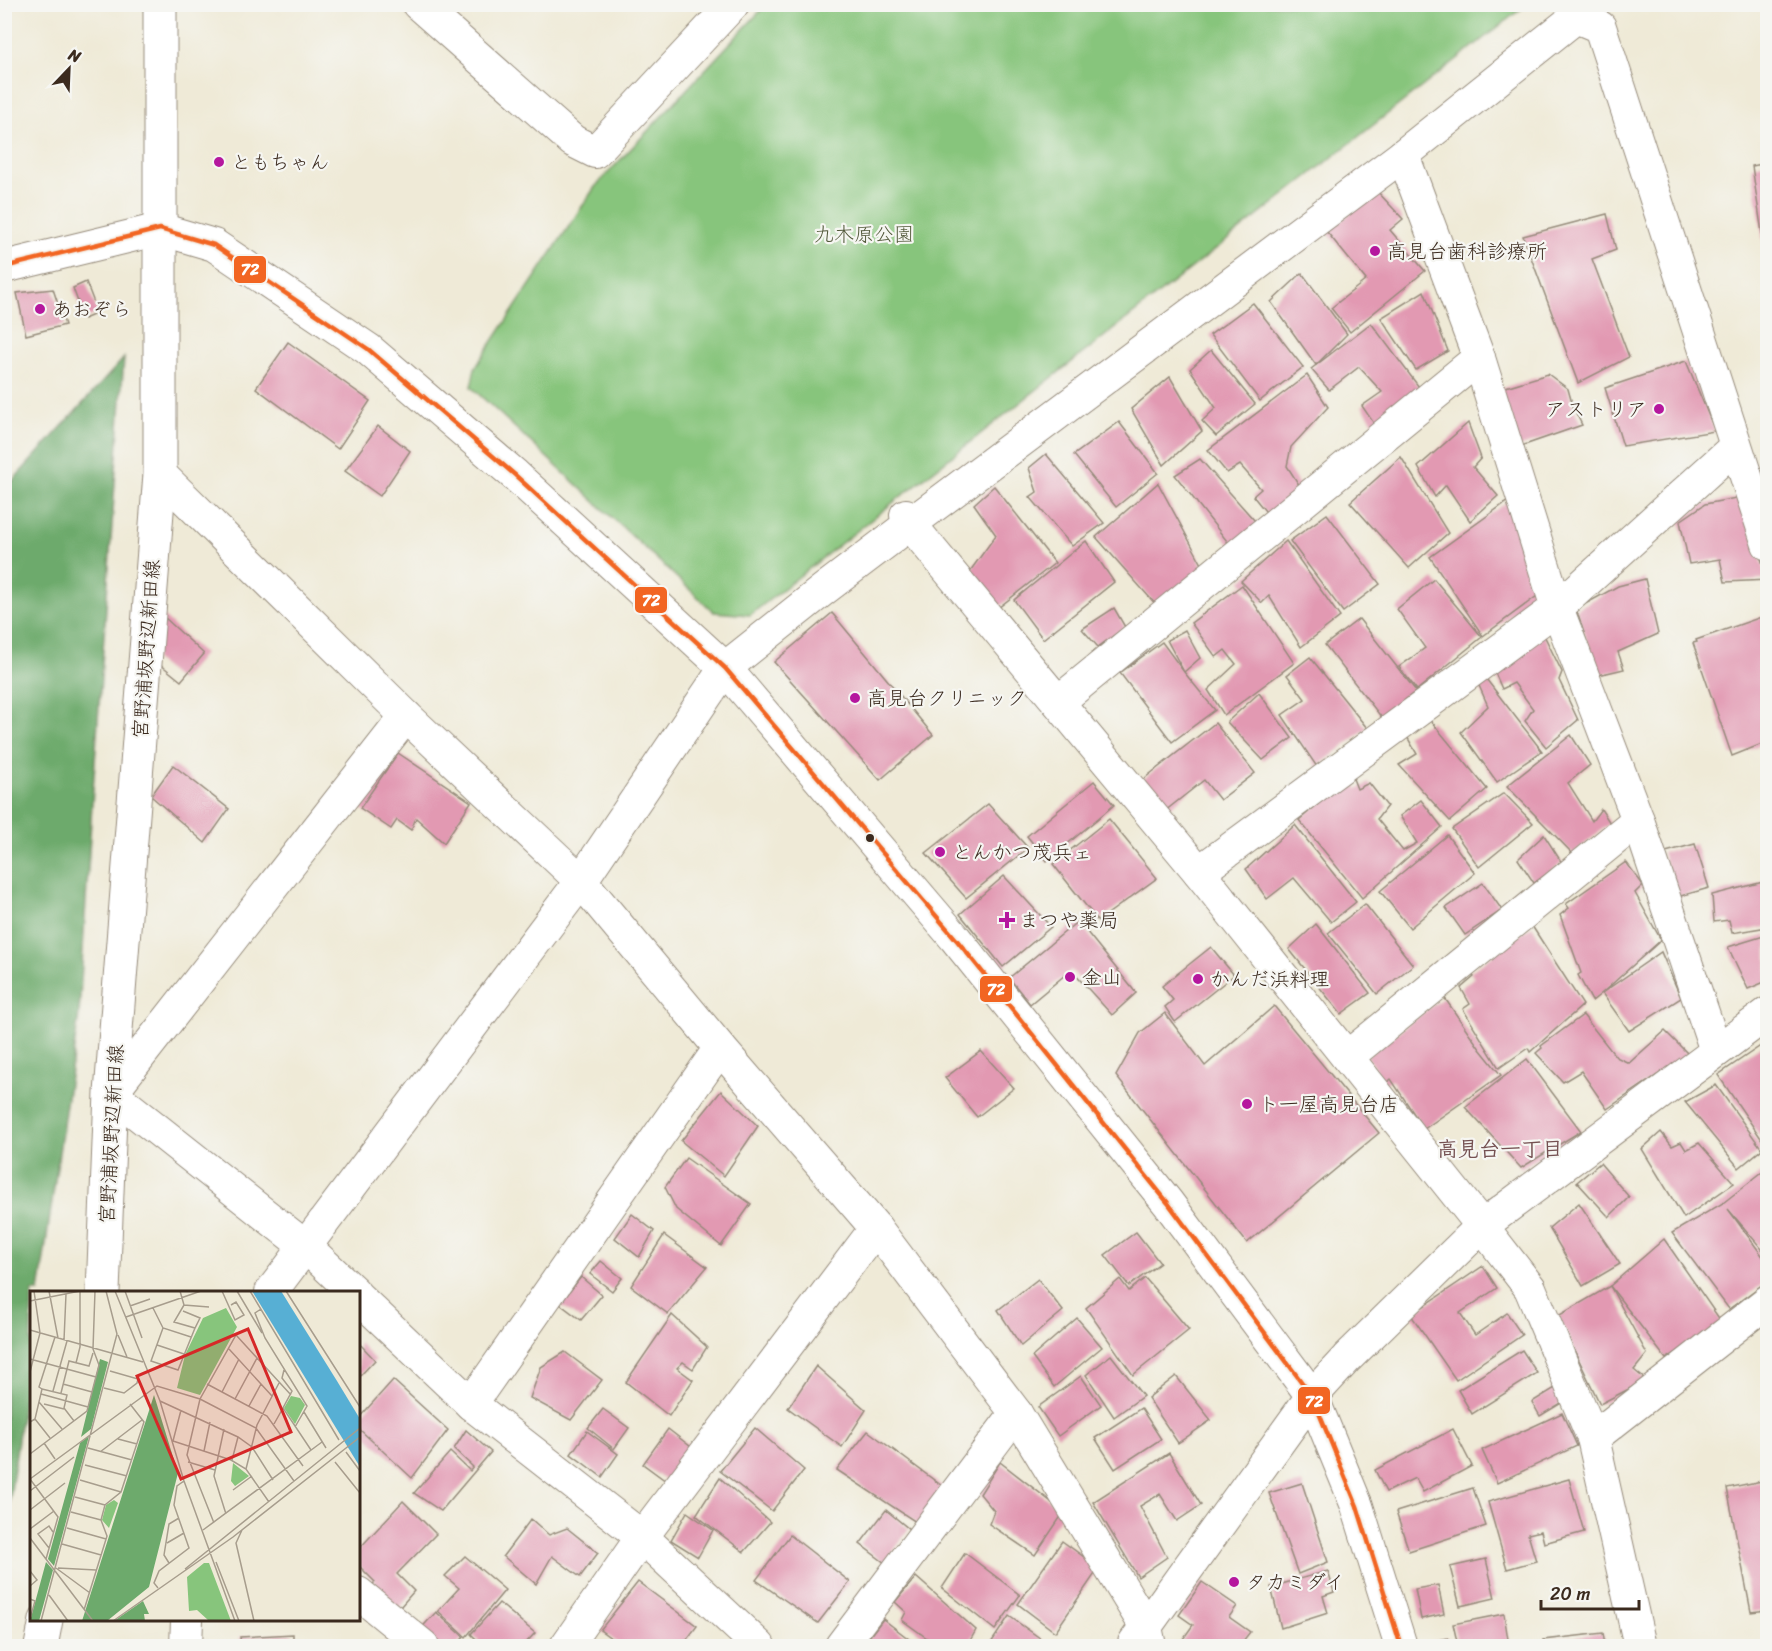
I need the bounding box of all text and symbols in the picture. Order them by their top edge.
north arrow [39,39,99,99]
text: N [63,40,86,72]
place label: ともちゃん [231,145,329,180]
marker: ともちゃん [212,155,226,169]
park label: 九木原公園 [814,217,914,252]
place label: 高見台歯科診療所 [1387,234,1547,269]
marker: 高見台歯科診療所 [1368,244,1382,258]
line badge: 72 [233,255,267,284]
text: 72 [241,255,260,284]
place label: あおぞら [52,292,132,327]
marker: あおぞら [33,302,47,316]
place label: アストリア [1545,392,1647,427]
marker: アストリア [1652,402,1666,416]
street label: 宮野浦坂野辺新田線 [123,558,170,740]
line badge: 72 [634,586,668,614]
text: 72 [642,586,661,615]
place label: 高見台クリニック [867,681,1027,716]
marker: 高見台クリニック [848,691,862,705]
unlabelled marker [864,832,876,844]
place label: とんかつ茂兵ェ [952,835,1092,870]
marker: とんかつ茂兵ェ [933,845,947,859]
place label: まつや薬局 [1019,903,1119,938]
marker: まつや薬局 [1000,913,1014,927]
place label: 金山 [1082,960,1122,995]
place label: かんだ浜料理 [1210,962,1330,997]
marker: 金山 [1063,970,1077,984]
marker: かんだ浜料理 [1191,972,1205,986]
line badge: 72 [979,975,1013,1003]
text: 72 [987,975,1006,1004]
street label: 宮野浦坂野辺新田線 [89,1043,134,1225]
place label: ト一屋高見台店 [1259,1087,1399,1122]
marker: ト一屋高見台店 [1240,1097,1254,1111]
district label: 高見台一丁目 [1437,1130,1563,1168]
inset map [30,1291,360,1621]
line badge: 72 [1297,1386,1331,1415]
text: 72 [1305,1387,1324,1416]
place label: タカミダイ [1246,1565,1344,1600]
scale bar [1541,1573,1638,1611]
marker: タカミダイ [1227,1575,1241,1589]
text: 20 m [1550,1578,1590,1610]

